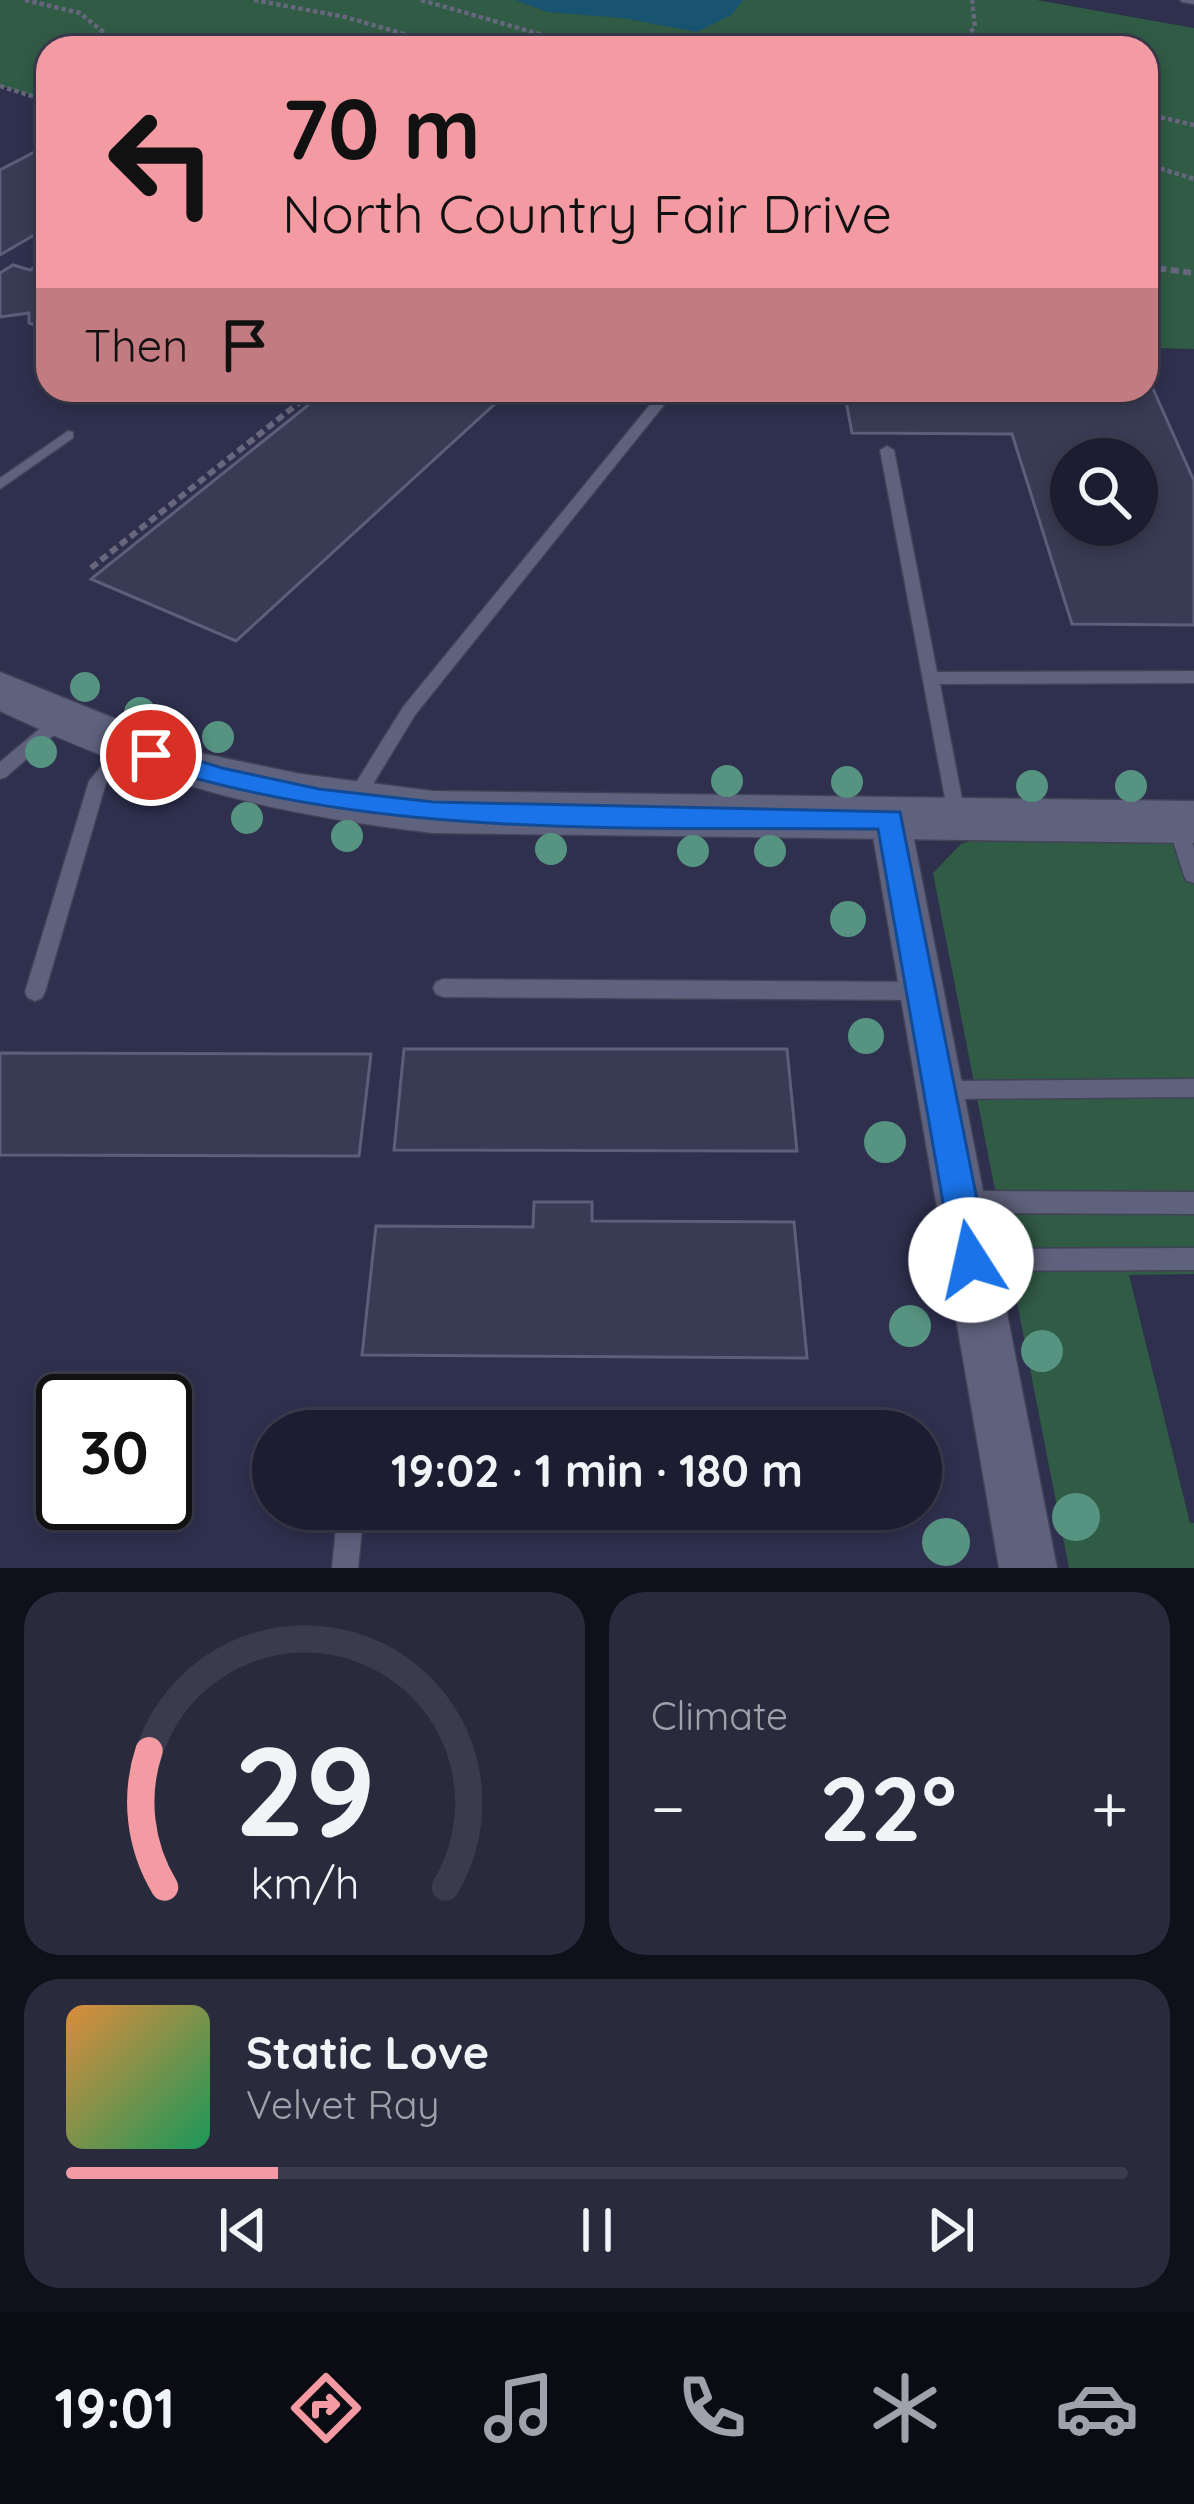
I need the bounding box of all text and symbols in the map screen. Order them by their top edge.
text: 70 m [282,75,481,180]
icon: left [84,84,240,240]
text: North Country Fair Drive [282,179,892,247]
icon: arrive [212,312,278,378]
text: Then [84,317,188,373]
map controls [1050,438,1158,546]
button: search [1050,438,1158,546]
pin [100,704,202,806]
icon: arrive [118,722,184,788]
position arrow [908,1197,1034,1323]
speed limit sign: 30 [36,1374,192,1530]
text: 19:02 · 1 min · 180 m [391,1442,803,1498]
text: Climate [651,1691,788,1740]
text: 29 [234,1711,375,1867]
text: 22° [819,1751,957,1864]
text: − [651,1766,685,1849]
text: + [1091,1766,1128,1849]
text: km/h [250,1855,359,1909]
text: Static Love [246,2024,489,2080]
text: Velvet Ray [246,2080,439,2129]
icon: previous [210,2197,276,2263]
icon: pause [564,2197,630,2263]
icon: next [918,2197,984,2263]
icon: directions [284,2366,368,2450]
icon: music [477,2366,561,2450]
icon: phone [670,2366,754,2450]
icon: climate [863,2366,947,2450]
icon: car [1055,2366,1139,2450]
text: 19:01 [54,2374,175,2442]

